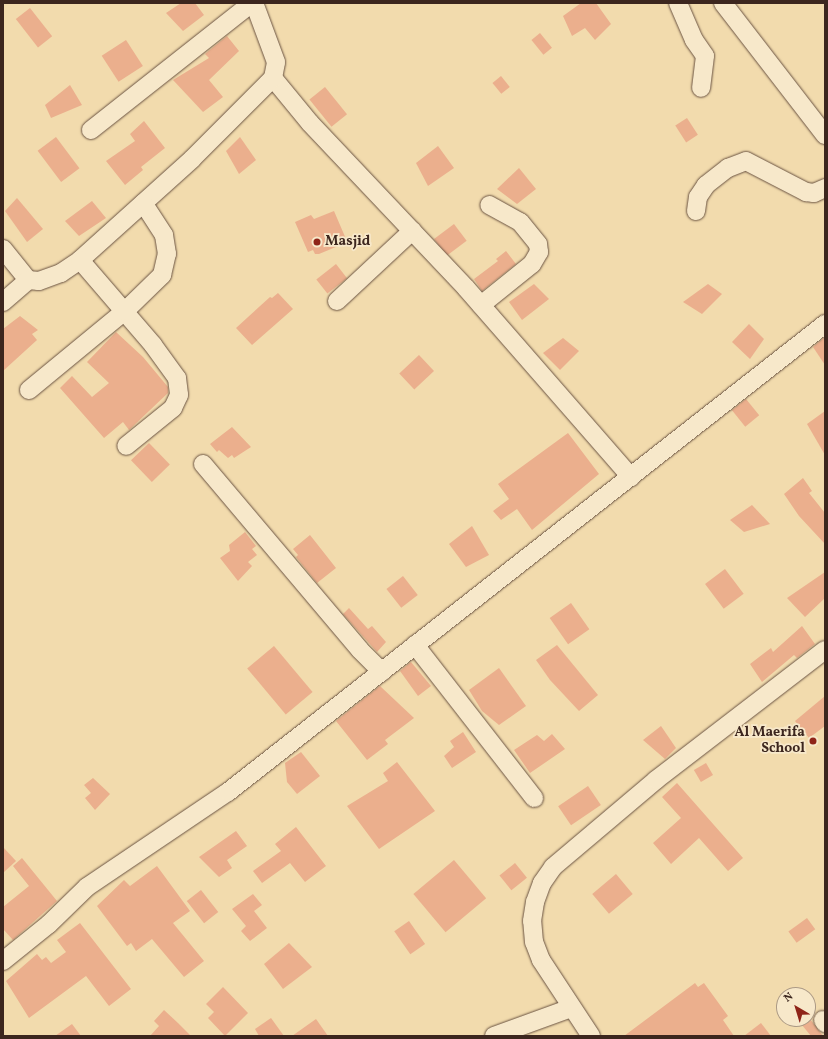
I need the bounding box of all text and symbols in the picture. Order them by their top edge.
place label: Masjid [325,234,370,250]
marker: Masjid [312,237,322,247]
place label: Al Maerifa School [734,725,805,758]
marker: Al Maerifa School [808,736,818,746]
north arrow [776,987,816,1027]
text: N [781,990,797,1006]

